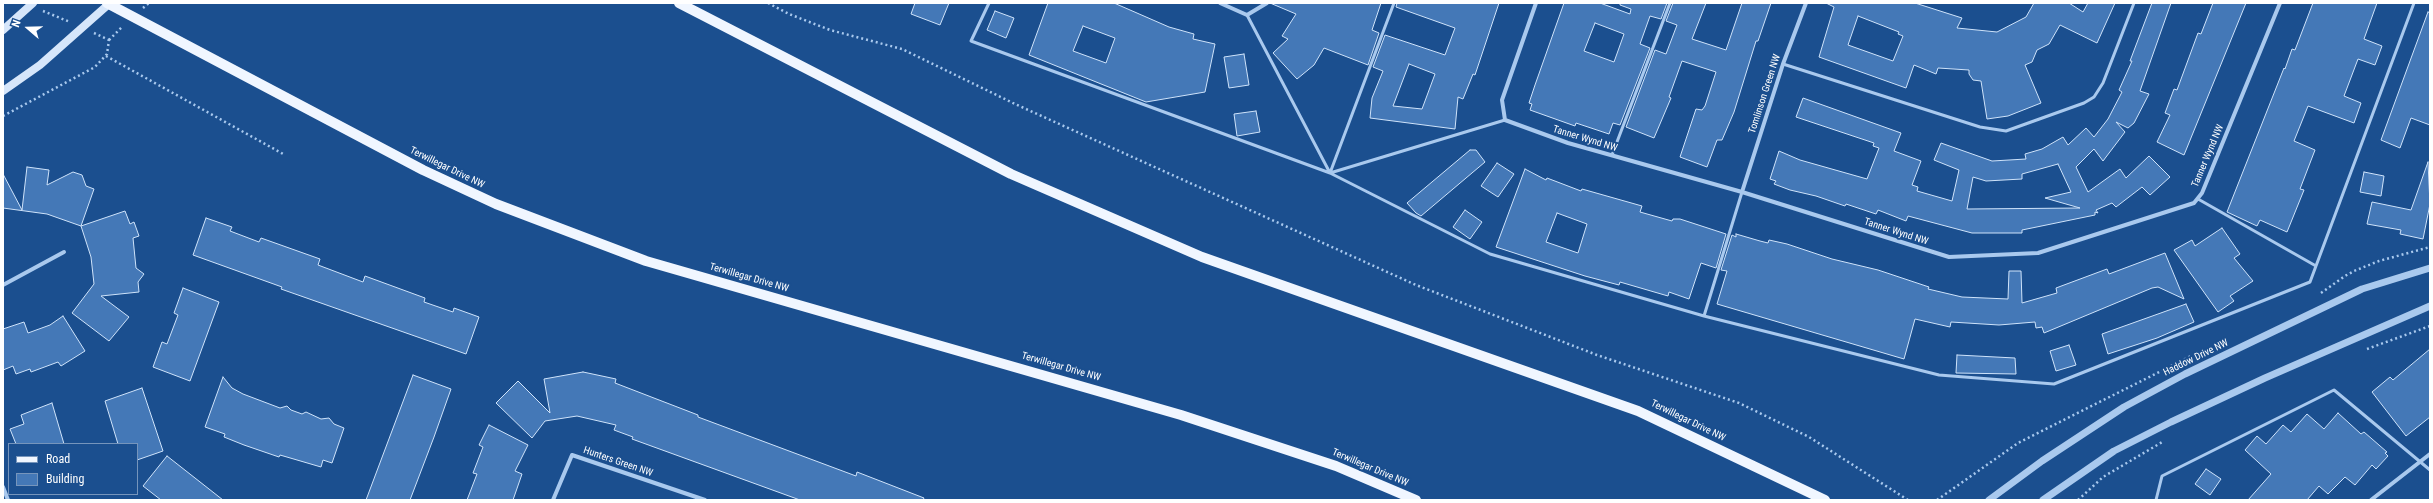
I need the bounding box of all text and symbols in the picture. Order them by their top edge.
north arrow [8,8,48,48]
text: N [9,18,24,29]
street label: Tomlinson Green NW [1747,53,1783,135]
street label: Tanner Wynd NW [1551,123,1619,155]
street label: Tanner Wynd NW [2189,123,2227,189]
street label: Terwillegar Drive NW [408,145,486,191]
street label: Tanner Wynd NW [1862,216,1930,248]
street label: Terwillegar Drive NW [708,261,790,295]
street label: Haddow Drive NW [2162,337,2230,379]
street label: Terwillegar Drive NW [1020,350,1102,384]
street label: Terwillegar Drive NW [1649,398,1727,444]
legend [8,443,138,495]
street label: Hunters Green NW [582,445,654,479]
street label: Terwillegar Drive NW [1330,447,1410,489]
text: Road [46,452,70,466]
text: Building [46,472,84,486]

